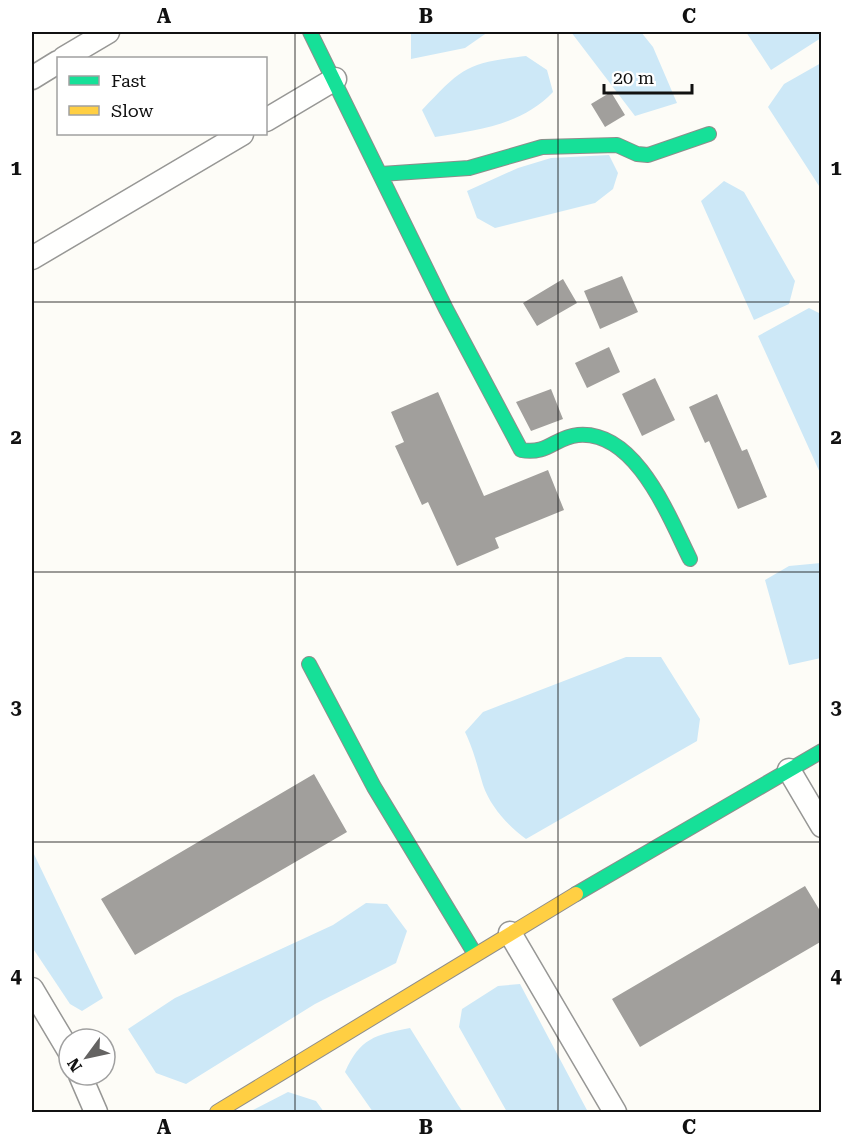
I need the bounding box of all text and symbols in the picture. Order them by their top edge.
text: A [157,4,172,28]
text: B [419,4,433,28]
text: C [682,4,696,28]
legend [57,57,267,135]
scale bar [604,57,692,95]
text: 20 m [613,67,654,88]
text: Fast [111,70,146,91]
text: Slow [111,100,153,121]
text: 1 [10,156,22,180]
text: 1 [830,156,842,180]
text: 2 [10,425,22,449]
text: 2 [830,425,842,449]
text: 3 [10,695,22,719]
text: 3 [830,695,842,719]
text: 4 [10,964,22,988]
text: 4 [830,964,842,988]
north arrow [57,1027,117,1087]
text: N [64,1055,86,1075]
text: A [157,1115,172,1139]
text: B [419,1115,433,1139]
text: C [682,1115,696,1139]

